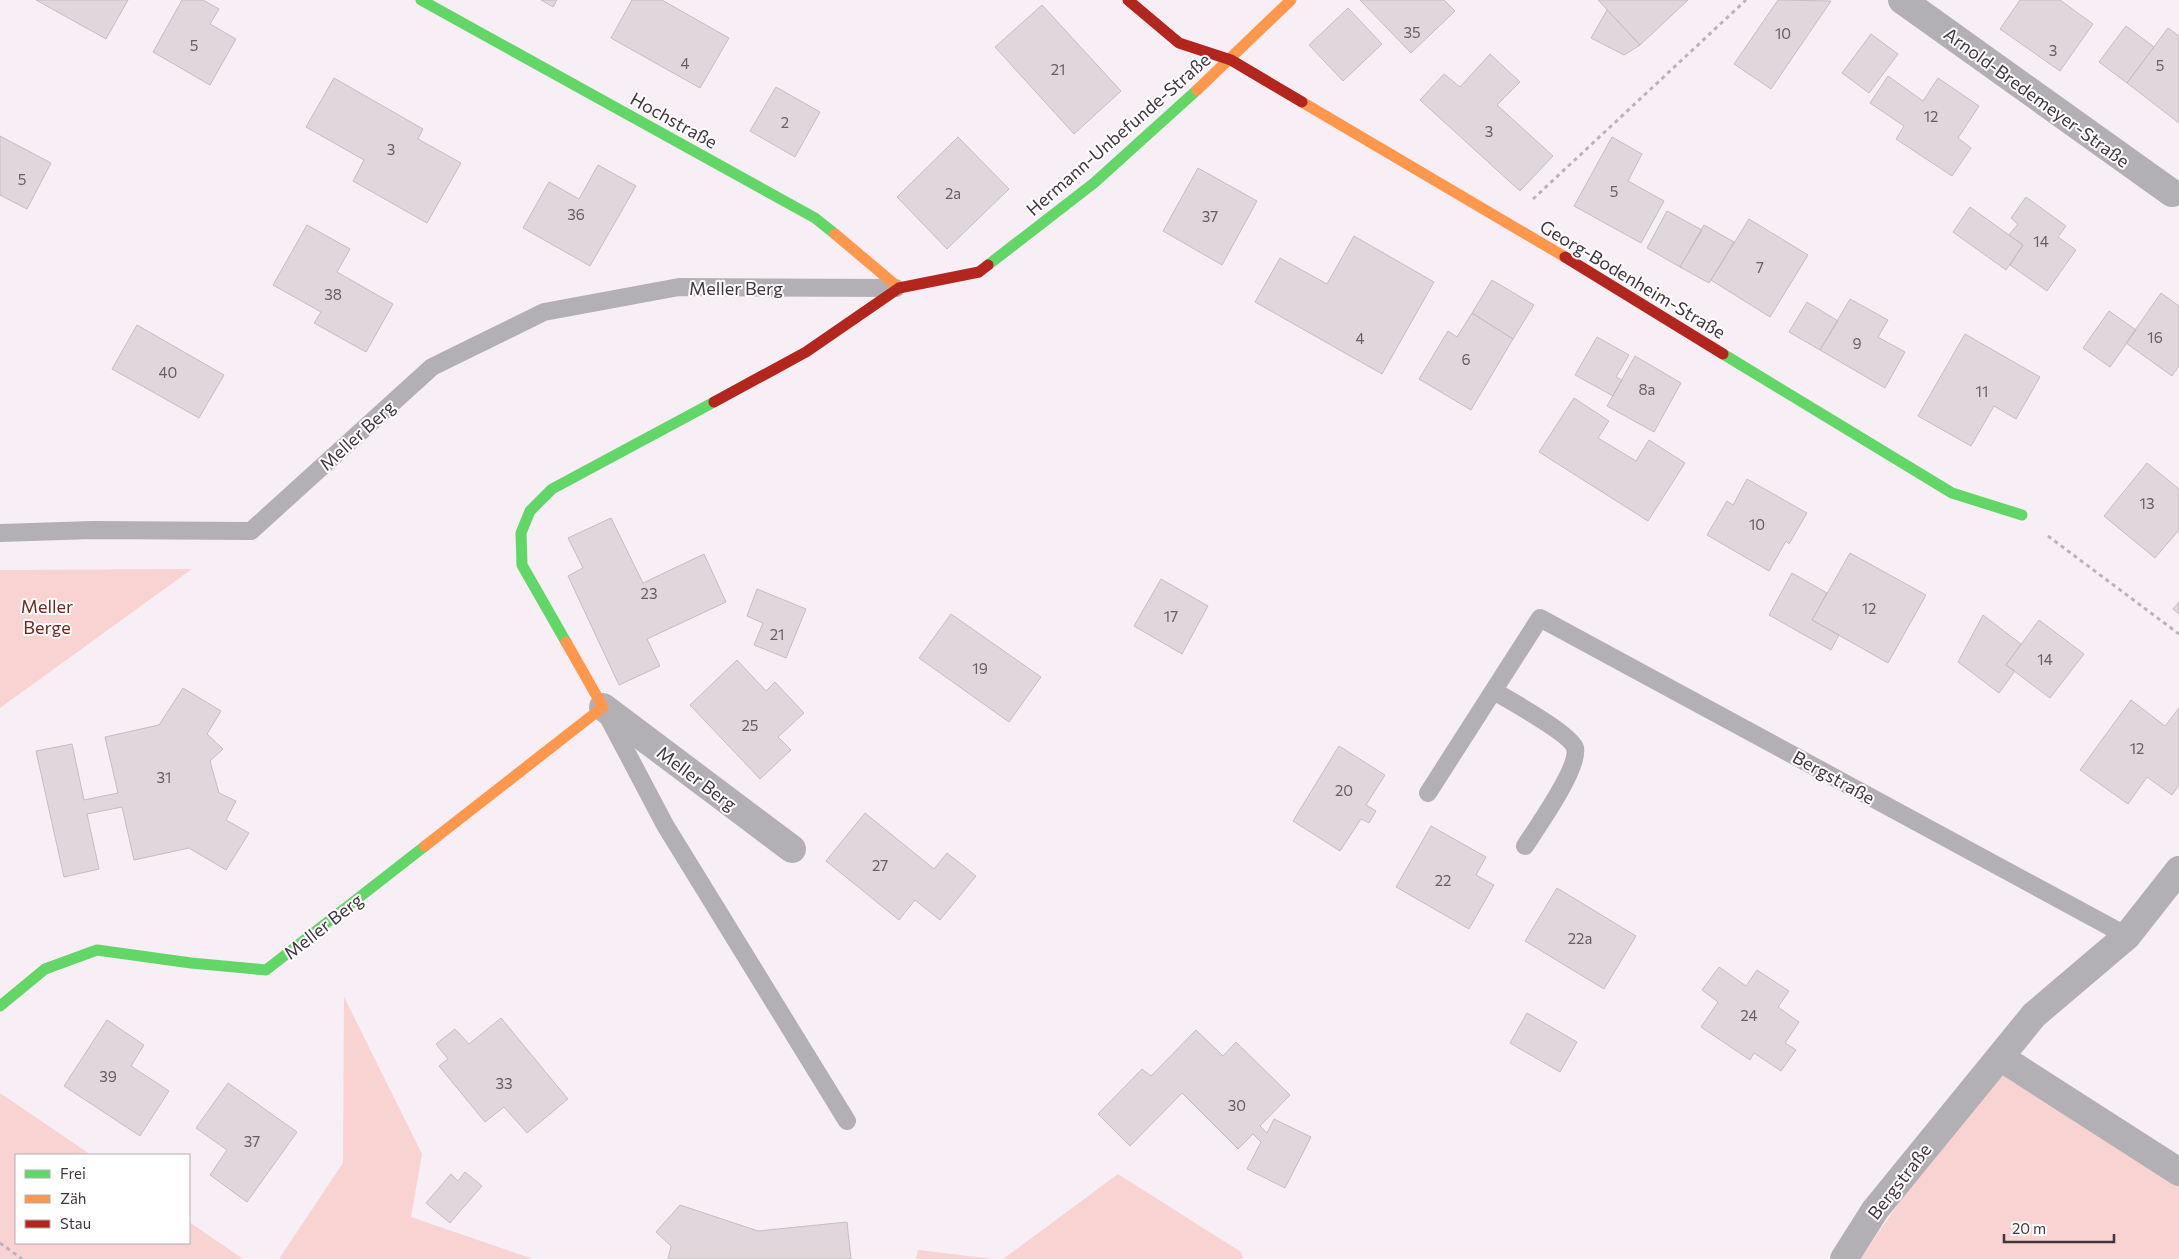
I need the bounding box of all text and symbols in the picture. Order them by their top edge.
street label: Arnold-Bredemeyer-Straße [1940,22,2134,172]
house number: 35 [1403,23,1421,41]
house number: 10 [1775,24,1791,42]
house number: 5 [190,36,198,54]
house number: 3 [2049,41,2057,59]
street label: Hermann-Unbefunde-Straße [1022,48,1214,220]
house number: 4 [681,54,690,72]
house number: 5 [2156,56,2164,74]
house number: 21 [1051,60,1065,78]
street label: Hochstraße [627,87,721,153]
house number: 12 [1924,107,1938,125]
house number: 2 [781,113,789,131]
house number: 3 [1485,122,1493,140]
house number: 3 [387,140,395,158]
house number: 5 [18,170,26,188]
house number: 5 [1610,182,1618,200]
house number: 2a [945,184,961,202]
house number: 36 [567,205,585,223]
house number: 37 [1202,207,1218,225]
street label: Georg-Bodenheim-Straße [1536,215,1730,343]
house number: 14 [2033,232,2049,250]
house number: 7 [1756,258,1764,276]
street label: Meller Berg [689,277,783,299]
house number: 38 [324,285,342,303]
house number: 16 [2147,328,2163,346]
house number: 4 [1356,329,1365,347]
house number: 9 [1852,334,1862,352]
house number: 6 [1461,350,1471,368]
house number: 40 [159,363,177,381]
house number: 8a [1639,380,1655,398]
house number: 11 [1976,382,1988,400]
street label: Meller Berg [315,395,399,475]
house number: 13 [2140,494,2154,512]
house number: 10 [1749,515,1765,533]
house number: 23 [641,584,657,602]
park label: Meller Berge [21,595,73,638]
house number: 12 [1862,599,1876,617]
house number: 17 [1164,607,1178,625]
house number: 21 [770,625,784,643]
house number: 14 [2037,650,2053,668]
house number: 19 [972,659,988,677]
house number: 25 [742,716,758,734]
house number: 12 [2130,739,2144,757]
street label: Meller Berg [653,741,741,815]
street label: Bergstraße [1789,745,1879,809]
house number: 31 [157,768,171,786]
house number: 20 [1335,781,1353,799]
house number: 27 [872,856,888,874]
house number: 22 [1435,871,1451,889]
street label: Meller Berg [279,888,367,964]
house number: 22a [1568,929,1592,947]
house number: 24 [1740,1006,1758,1024]
house number: 39 [99,1067,117,1085]
house number: 33 [495,1074,513,1092]
house number: 30 [1228,1096,1246,1114]
house number: 37 [244,1132,260,1150]
street label: Bergstraße [1862,1139,1936,1223]
legend [15,1154,190,1244]
text: Frei [60,1164,86,1182]
text: Zäh [60,1189,86,1207]
scale bar [2004,1212,2114,1244]
text: Stau [60,1214,91,1232]
text: 20 m [2012,1219,2046,1237]

